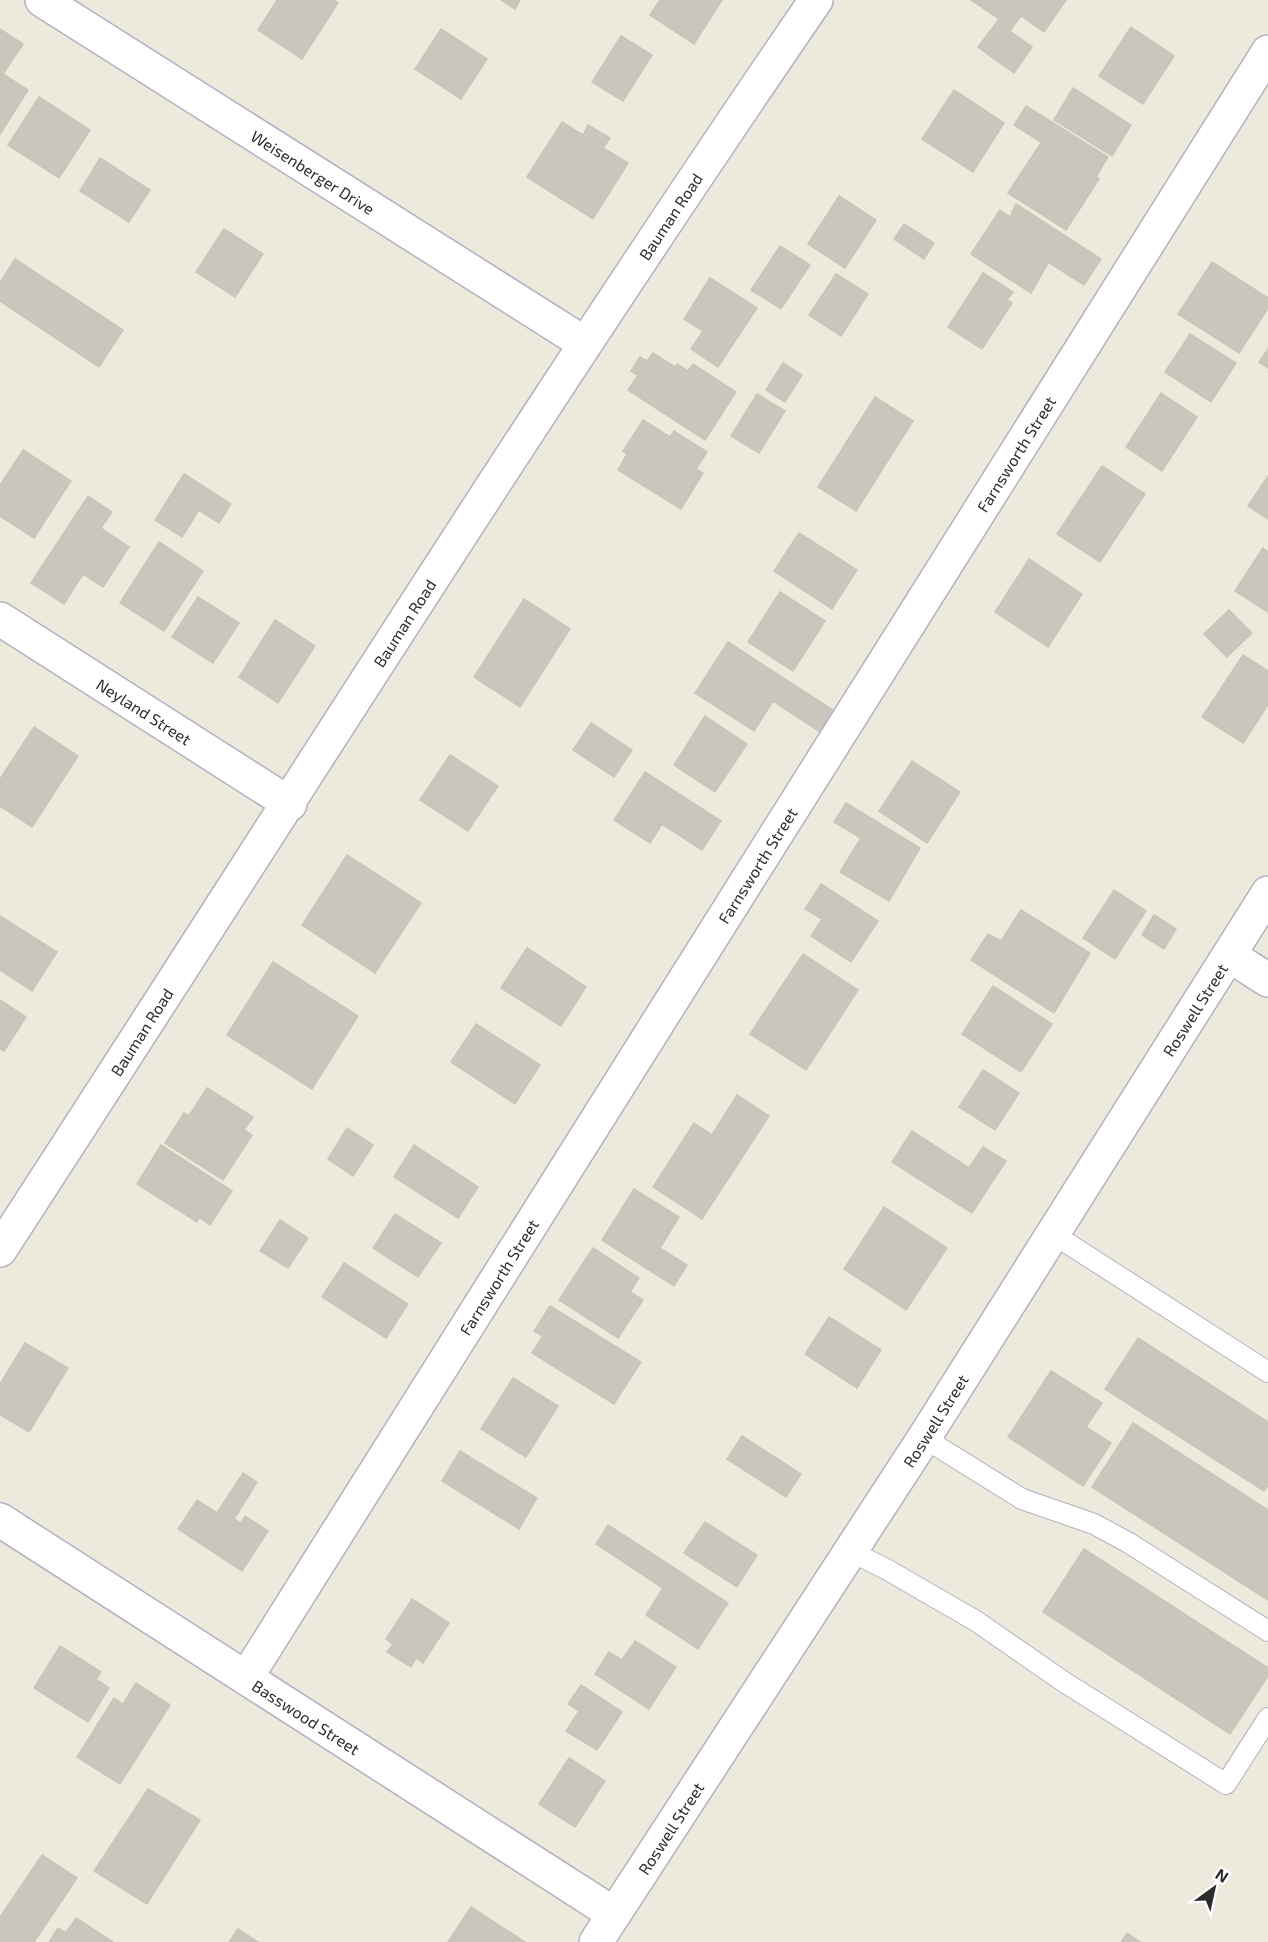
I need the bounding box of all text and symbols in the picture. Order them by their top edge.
street label: Weisenberger Drive [248,125,379,218]
street label: Bauman Road [634,169,706,263]
street label: Farnsworth Street [972,392,1059,515]
street label: Bauman Road [369,575,439,670]
street label: Neyland Street [93,674,195,748]
street label: Farnsworth Street [713,804,800,927]
street label: Roswell Street [1158,960,1231,1059]
street label: Bauman Road [106,984,176,1079]
street label: Farnsworth Street [455,1215,542,1338]
street label: Roswell Street [898,1371,971,1470]
street label: Basswood Street [249,1675,363,1758]
street label: Roswell Street [633,1778,707,1878]
north arrow [1184,1858,1244,1918]
text: N [1212,1864,1232,1886]

